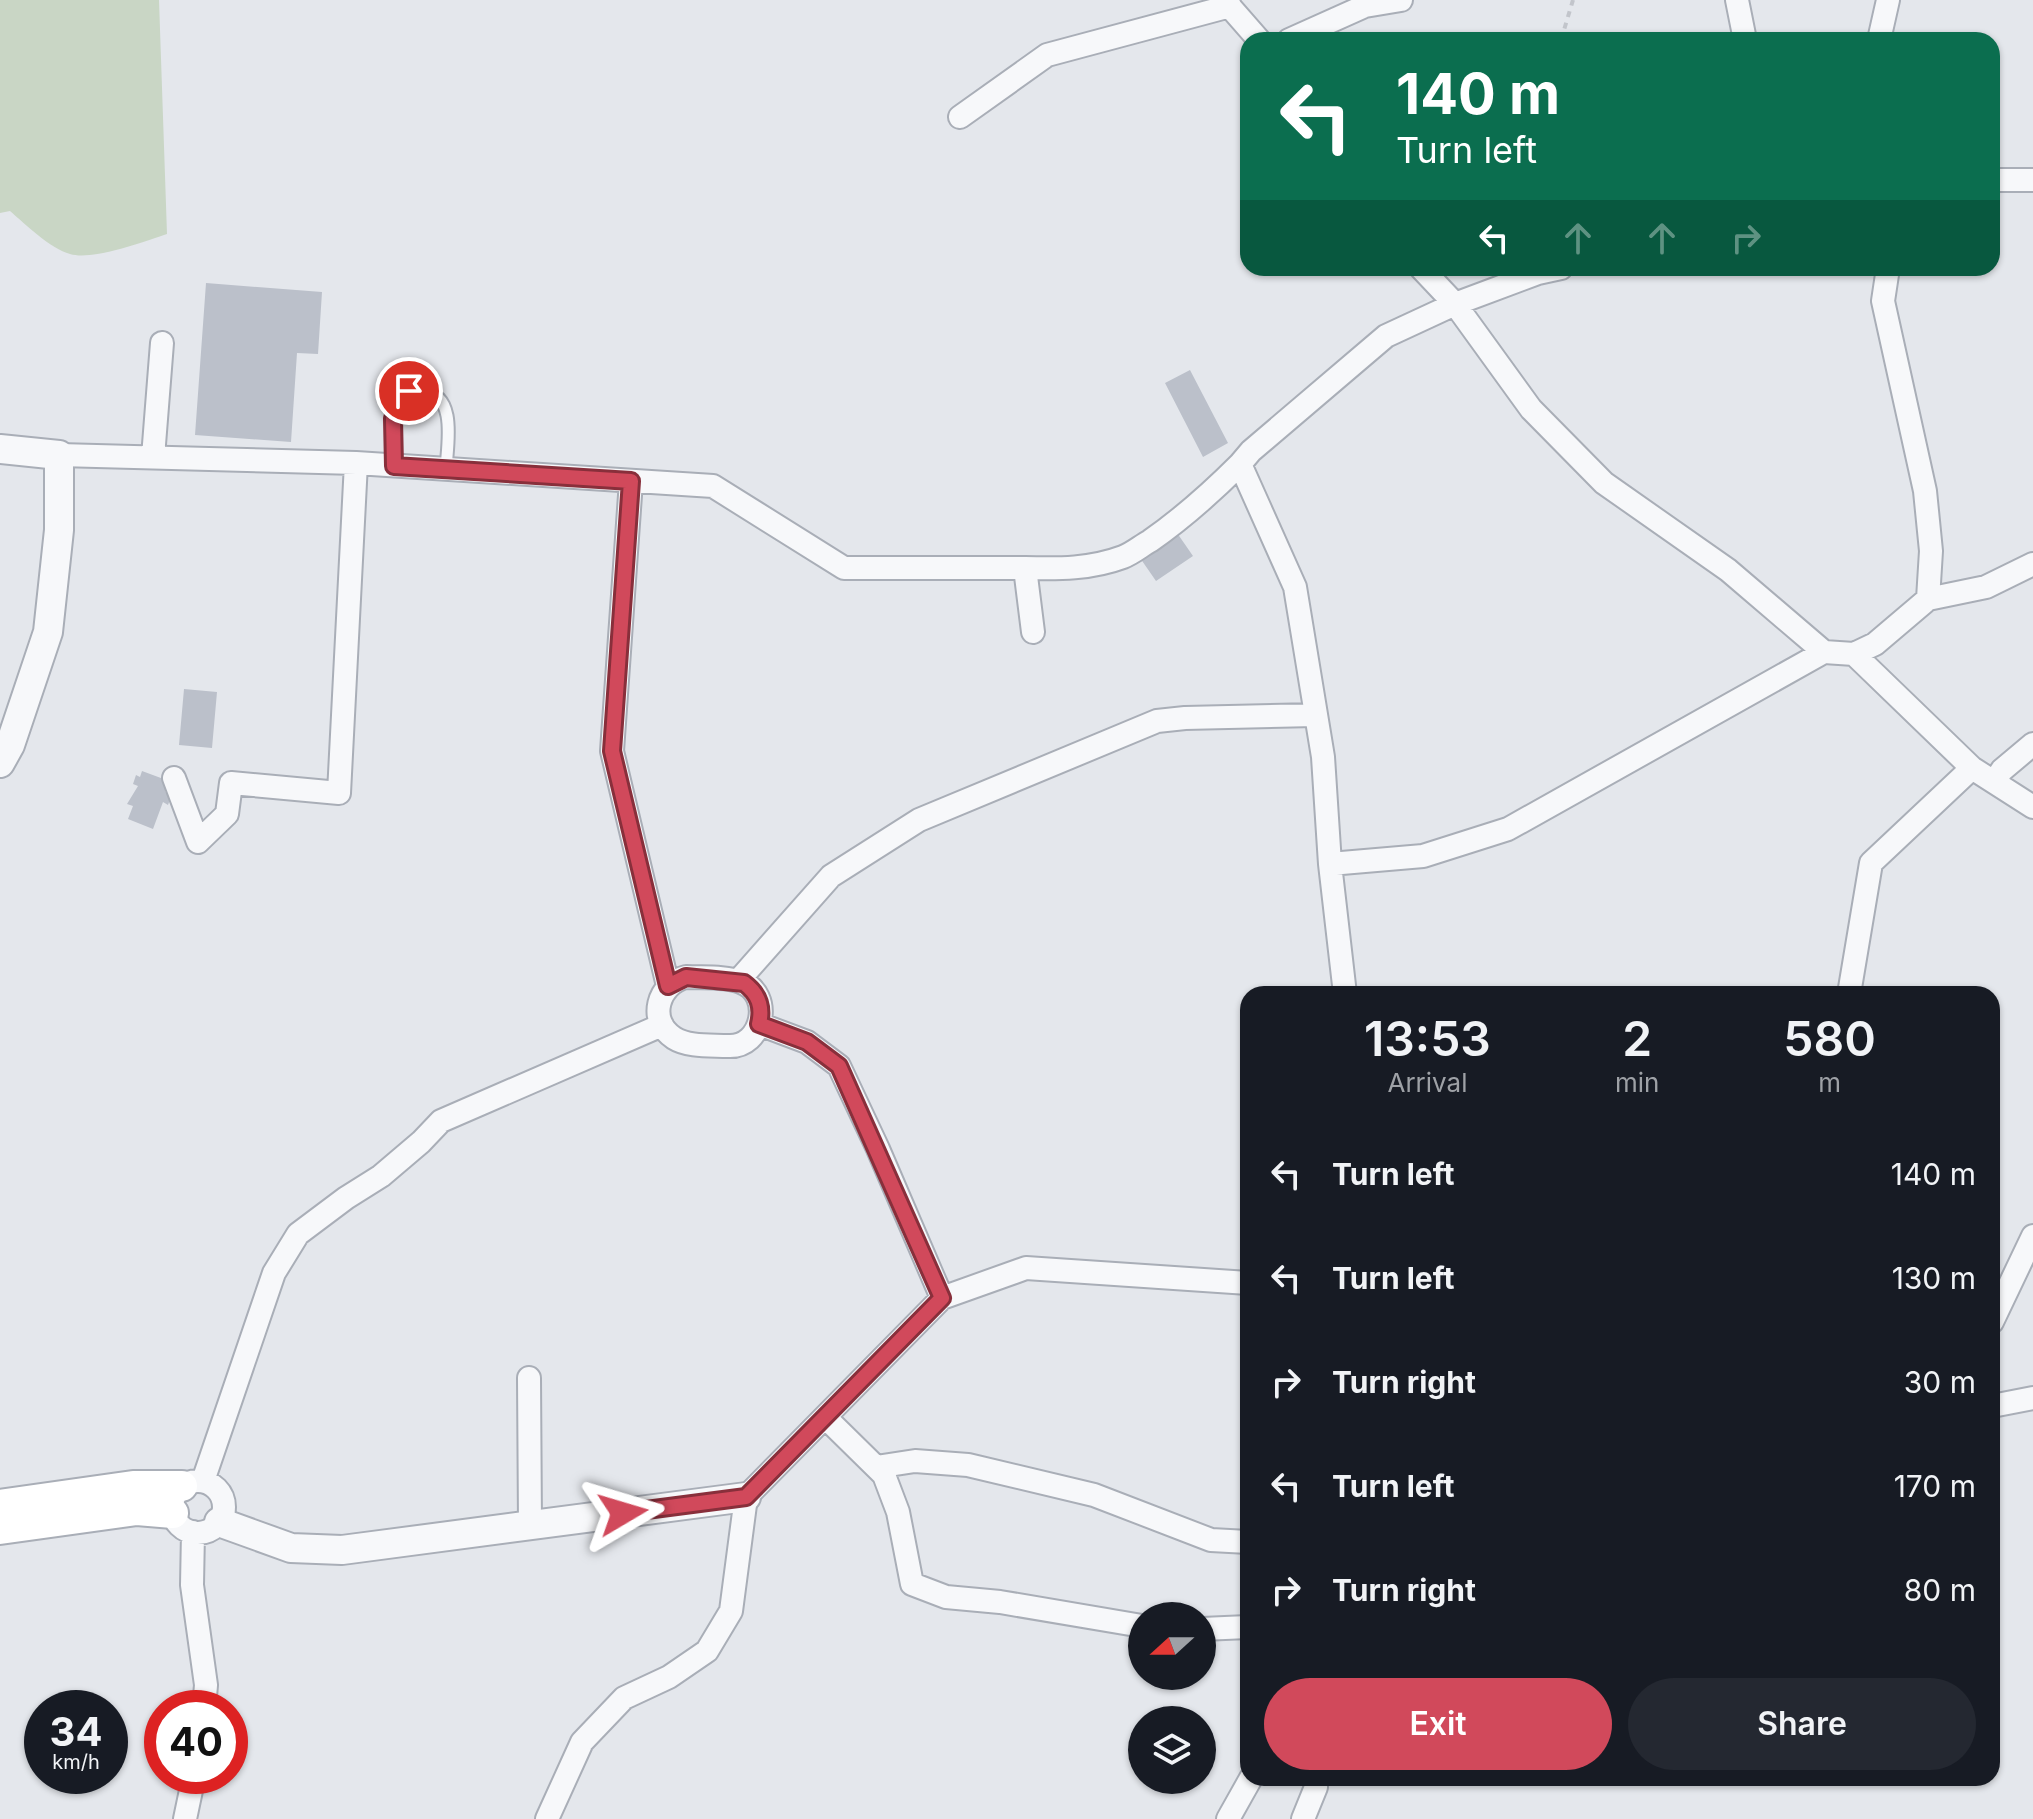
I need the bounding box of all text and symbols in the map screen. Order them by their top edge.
text: 140 m [1396,60,1560,128]
icon: left [1264,64,1368,168]
text: Turn left [1396,128,1537,172]
icon: left [1472,216,1516,260]
icon: ahead [1556,216,1600,260]
icon: ahead [1640,216,1684,260]
icon: right [1724,216,1768,260]
pin [375,357,443,425]
icon: arrive [387,369,431,413]
text: 13:53 [1364,1009,1491,1068]
text: 2 [1622,1009,1652,1068]
text: 580 [1783,1009,1876,1068]
text: Arrival [1387,1067,1467,1098]
text: min [1615,1067,1659,1098]
text: m [1818,1067,1841,1098]
icon: left [1264,1152,1308,1196]
text: Turn left [1332,1156,1454,1192]
text: 140 m [1891,1156,1976,1192]
icon: left [1264,1256,1308,1300]
text: Turn left [1332,1260,1454,1296]
text: 130 m [1892,1260,1976,1296]
icon: right [1264,1360,1308,1404]
text: Turn right [1332,1364,1476,1400]
text: 30 m [1904,1364,1976,1400]
icon: left [1264,1464,1308,1508]
text: Turn left [1332,1468,1454,1504]
text: 170 m [1894,1468,1976,1504]
position arrow [581,1471,665,1555]
icon: right [1264,1568,1308,1612]
text: Turn right [1332,1572,1476,1608]
text: 80 m [1904,1572,1976,1608]
north arrow [1128,1602,1216,1690]
map controls [1128,1602,1216,1794]
button: Exit [1264,1678,1612,1770]
button: Share [1628,1678,1976,1770]
speed limit sign: 40 [144,1690,248,1794]
button: layers [1128,1706,1216,1794]
text: 34 [50,1707,102,1756]
text: km/h [52,1750,100,1774]

